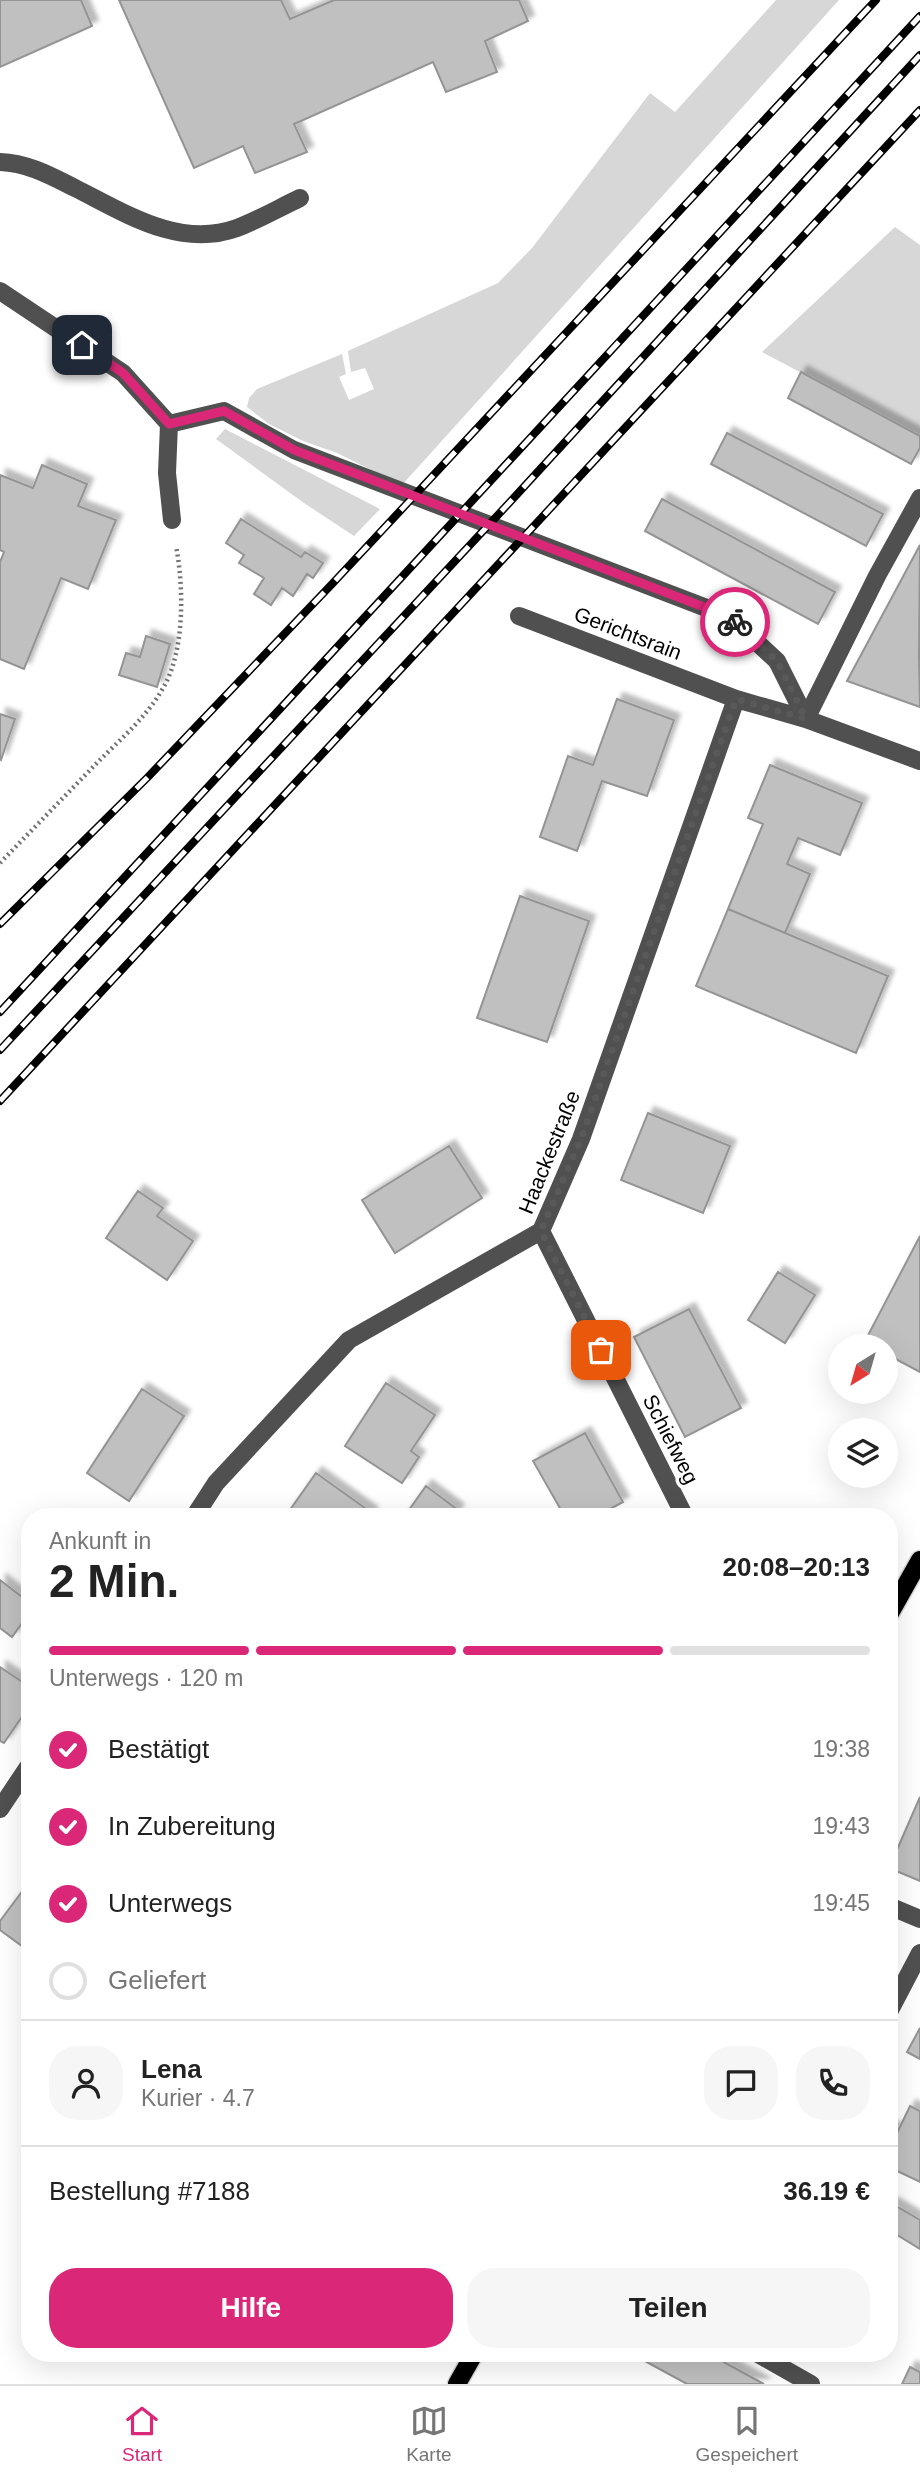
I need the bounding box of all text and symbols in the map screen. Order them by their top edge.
pin [52,315,112,375]
icon: home [63,326,101,364]
courier [700,587,770,657]
street label: Gerichtsrain [571,602,685,664]
icon: bike [716,603,754,641]
street label: Haackestraße [514,1087,584,1217]
pin [571,1320,631,1380]
icon: bag [582,1331,620,1369]
north arrow [828,1334,898,1404]
map controls [828,1334,898,1488]
street label: Schiefweg [639,1391,703,1487]
button: layers [828,1418,898,1488]
text: Ankunft in [49,1528,151,1554]
text: 20:08–20:13 [723,1552,870,1582]
text: 2 Min. [49,1555,179,1607]
text: Unterwegs · 120 m [49,1665,243,1691]
icon: check [49,1731,87,1769]
text: Bestätigt [108,1734,209,1764]
text: 19:38 [812,1736,870,1762]
icon: check [49,1808,87,1846]
text: In Zubereitung [108,1811,276,1841]
text: 19:43 [812,1813,870,1839]
icon: check [49,1885,87,1923]
text: Unterwegs [108,1888,232,1918]
text: 19:45 [812,1890,870,1916]
text: Geliefert [108,1965,206,1995]
button: person [49,2046,123,2120]
button: chat [704,2046,778,2120]
button: phone [796,2046,870,2120]
text: Lena [141,2054,202,2084]
text: Kurier · 4.7 [141,2085,255,2111]
text: Bestellung #7188 [49,2176,250,2206]
text: 36.19 € [783,2176,870,2206]
button: Hilfe [49,2268,453,2348]
button: Teilen [467,2268,870,2348]
tab: Start [122,2402,162,2466]
tab: Karte [406,2402,452,2466]
tab: Gespeichert [696,2402,798,2466]

